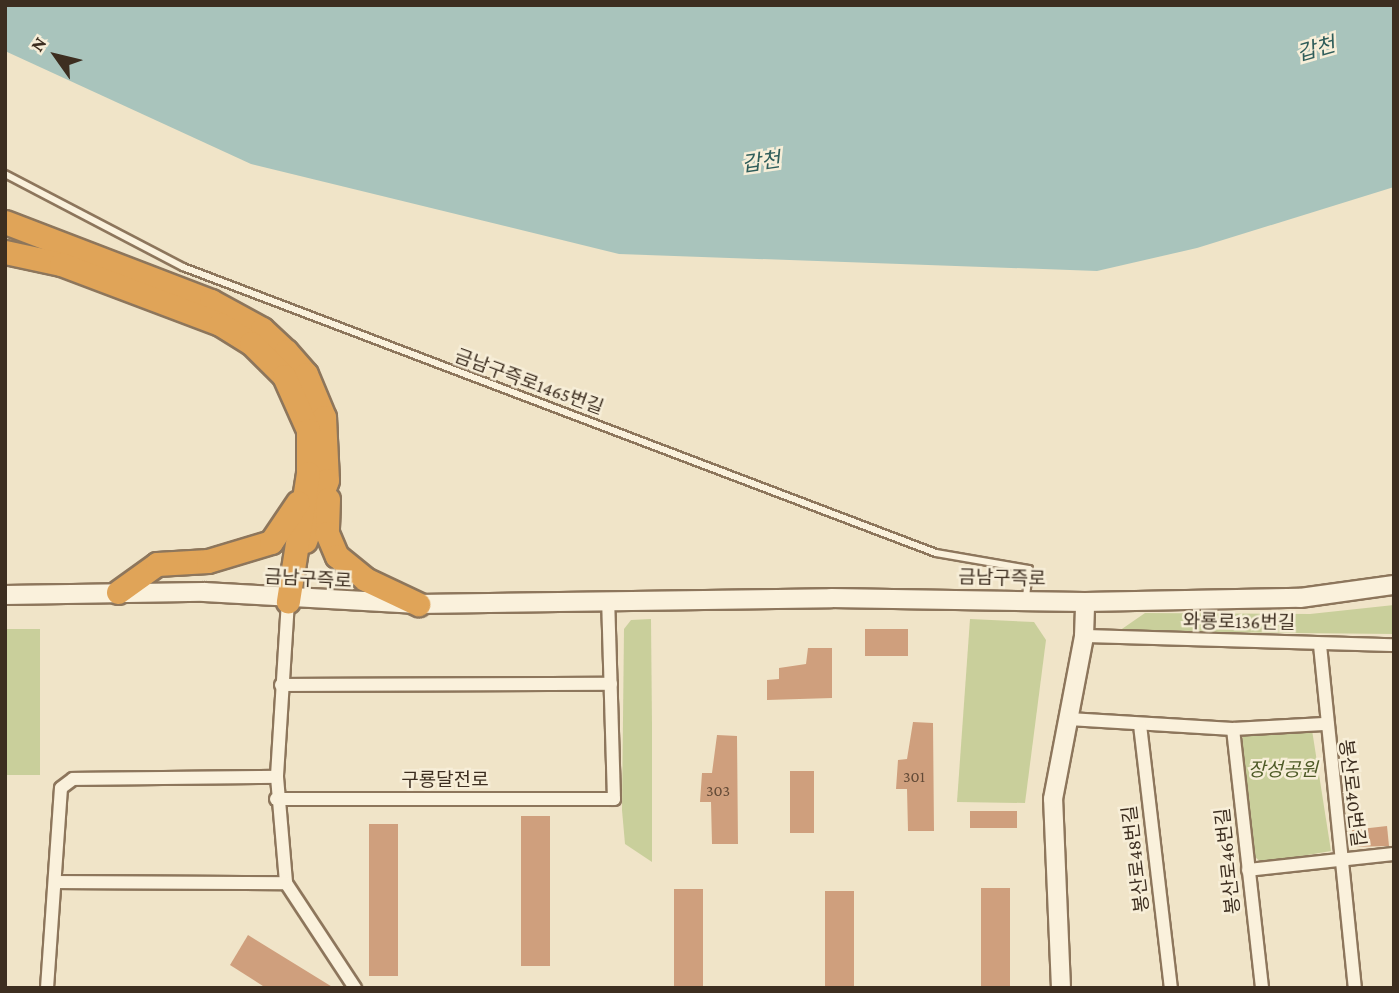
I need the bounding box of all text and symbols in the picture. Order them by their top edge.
north arrow [21,21,91,91]
water label: 갑천 [1294,32,1338,66]
text: N [26,33,50,55]
water label: 갑천 [740,147,782,177]
street label: 금남구즉로1465번길 [451,344,607,420]
street label: 금남구즉로 [264,565,352,593]
street label: 금남구즉로 [958,566,1046,590]
street label: 와룡로136번길 [1183,610,1295,634]
street label: 봉산로40번길 [1334,738,1370,848]
park label: 장성공원 [1248,759,1318,781]
house number: 301 [903,767,925,787]
street label: 구룡달전로 [401,769,489,791]
house number: 303 [706,781,730,801]
street label: 봉산로48번길 [1118,804,1154,914]
street label: 봉산로46번길 [1211,807,1245,915]

